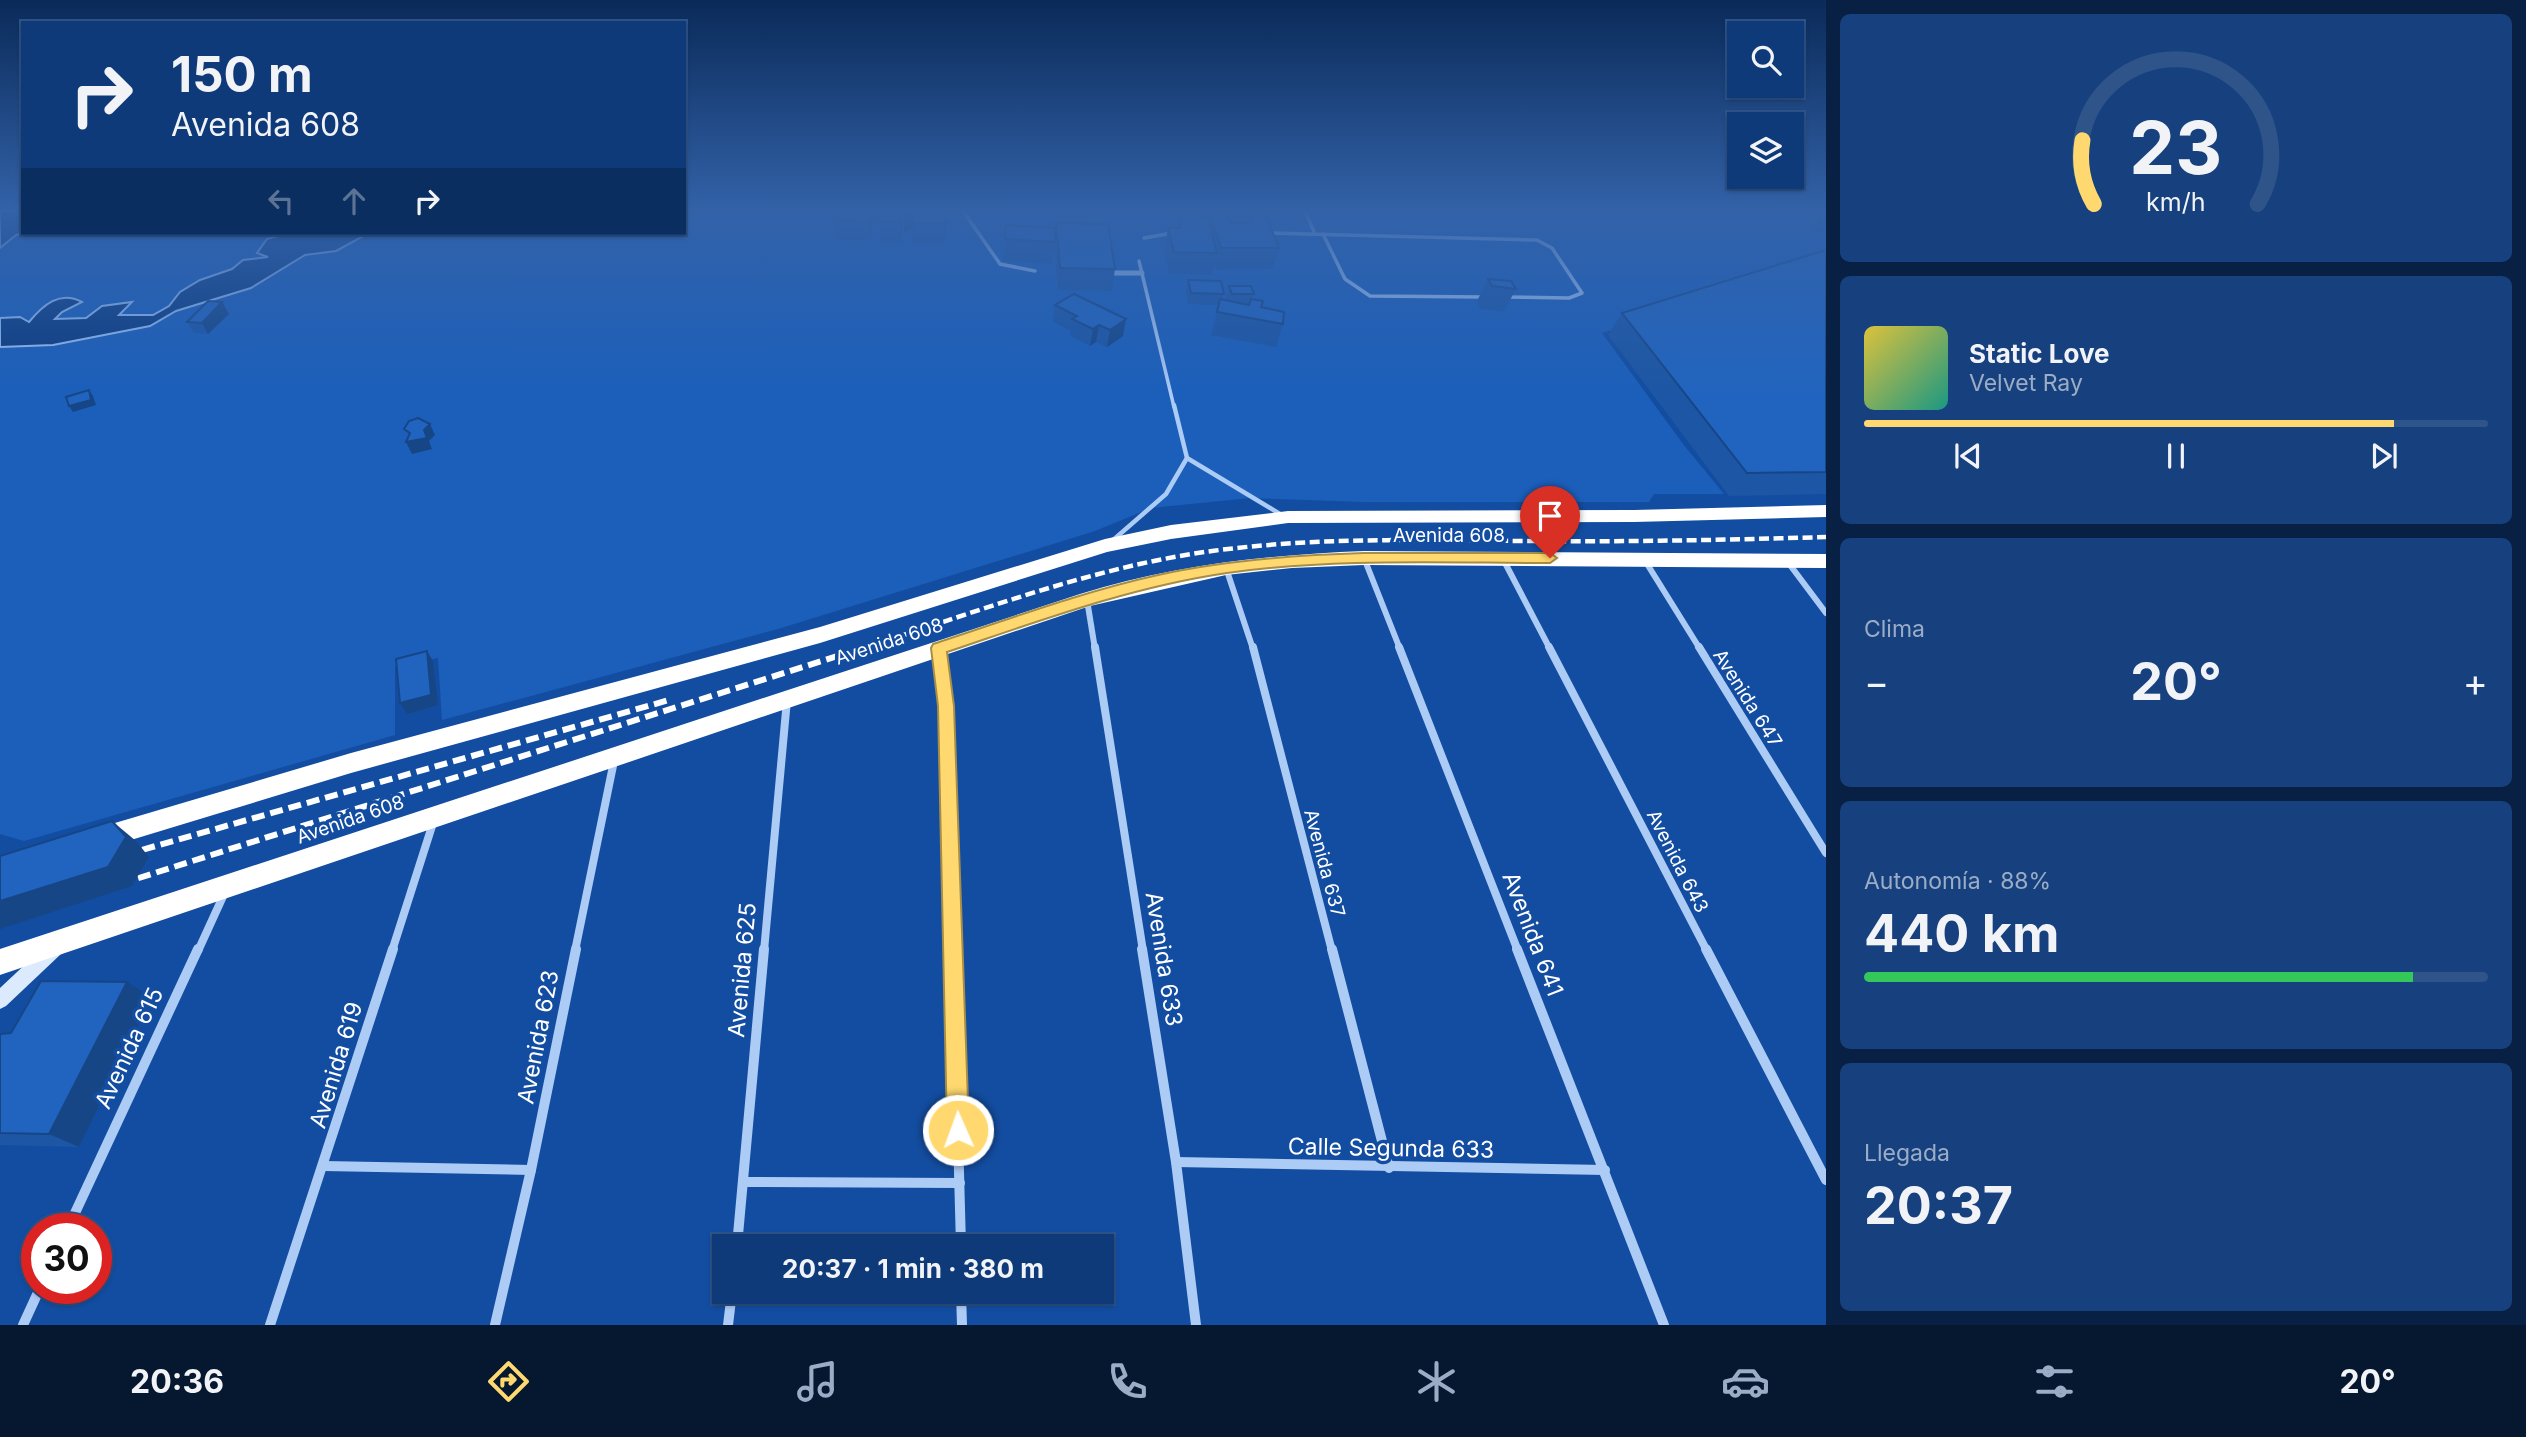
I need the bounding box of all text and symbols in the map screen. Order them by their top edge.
map controls [1727,21,1804,189]
button: search [1727,21,1804,98]
text: 150 m [171,45,313,104]
icon: right [56,49,147,140]
text: 23 [2130,103,2222,192]
text: Avenida 608 [171,105,360,144]
button: layers [1727,112,1804,189]
icon: left [262,182,300,220]
icon: ahead [335,182,373,220]
icon: right [408,182,446,220]
text: km/h [2146,187,2206,217]
text: Static Love [1969,338,2110,369]
text: Velvet Ray [1969,369,2083,397]
icon: previous [1949,437,1987,475]
icon: pause [2157,437,2195,475]
icon: next [2365,437,2403,475]
pin [1520,486,1580,558]
icon: arrive [1531,497,1569,535]
street label: Avenida 608 [1393,524,1505,547]
street label: Avenida 608 [832,613,946,670]
text: Clima [1864,615,1925,643]
street label: Avenida 647 [1708,645,1787,752]
text: 20° [2130,650,2222,713]
text: − [1864,659,1889,705]
text: + [2463,659,2488,705]
street label: Avenida 608 [293,790,407,849]
street label: Avenida 643 [1642,806,1713,917]
street label: Avenida 637 [1299,807,1350,920]
text: Autonomía · 88% [1864,867,2051,895]
street label: Avenida 641 [1496,868,1570,1000]
street label: Avenida 633 [1140,890,1188,1028]
street label: Avenida 625 [722,901,762,1039]
text: 440 km [1864,902,2059,965]
street label: Avenida 623 [511,968,565,1106]
street label: Avenida 615 [89,983,169,1113]
street label: Avenida 619 [304,998,368,1132]
position arrow [921,1093,995,1167]
street label: Calle Segunda 633 [1288,1132,1494,1164]
text: Llegada [1864,1139,1950,1167]
text: 20:37 [1864,1174,2013,1237]
speed limit sign: 30 [21,1213,112,1304]
text: 20:37 · 1 min · 380 m [782,1253,1044,1284]
icon: directions [484,1357,533,1406]
icon: music [793,1357,842,1406]
icon: phone [1103,1357,1152,1406]
icon: climate [1412,1357,1461,1406]
icon: car [1721,1357,1770,1406]
icon: filters [2030,1357,2079,1406]
text: 20:36 [130,1362,224,1401]
text: 20° [2339,1362,2396,1401]

